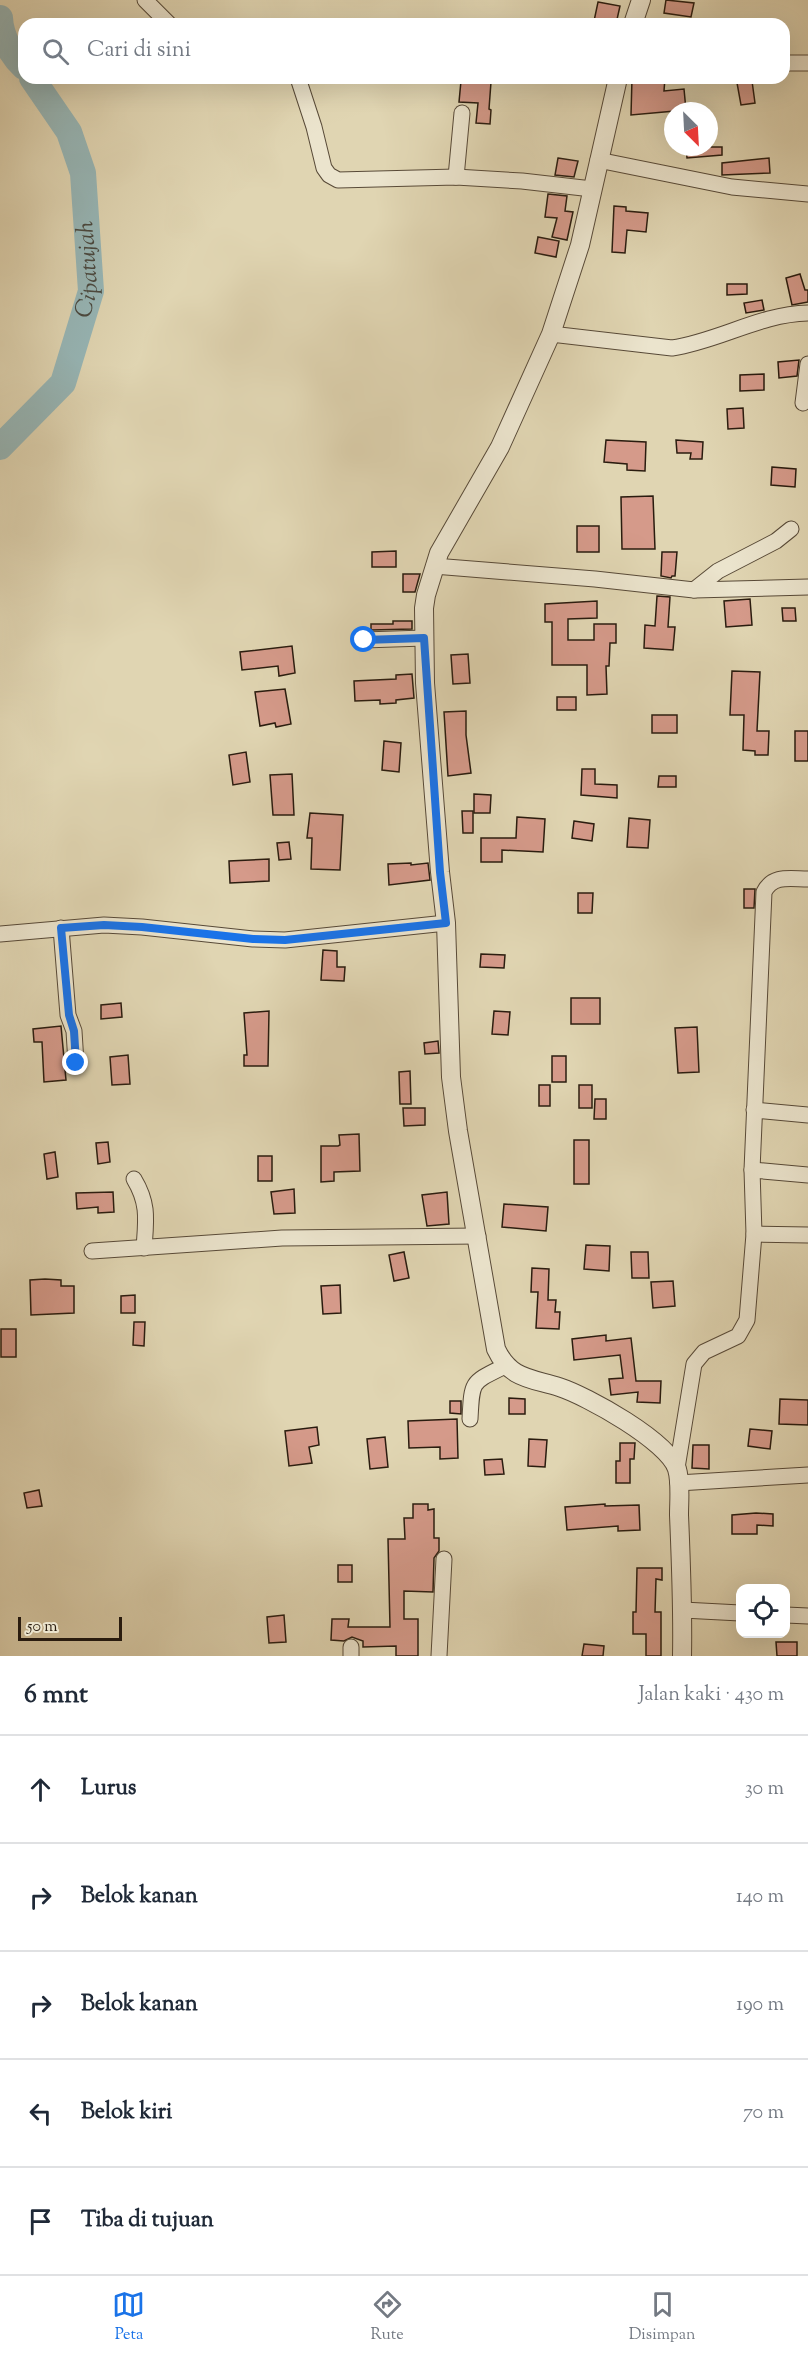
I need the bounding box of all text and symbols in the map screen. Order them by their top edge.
search box [18,18,790,84]
icon: search [39,35,72,68]
text: Cari di sini [87,35,191,67]
north arrow [664,102,718,156]
water label: Cipatujah [67,220,108,323]
route start [350,626,376,652]
route end [62,1049,88,1075]
map controls [736,1584,790,1638]
button: locate [736,1584,790,1638]
scale bar [18,1614,122,1642]
text: 50 m [27,1616,58,1639]
text: 6 mnt [24,1677,88,1714]
text: Jalan kaki · 430 m [638,1681,784,1710]
icon: ahead [24,1773,57,1806]
text: Lurus [81,1773,137,1805]
text: 30 m [745,1775,784,1804]
icon: right [24,1881,57,1914]
text: Belok kanan [81,1881,198,1913]
text: 140 m [736,1883,784,1912]
icon: right [24,1989,57,2022]
text: Belok kanan [81,1989,198,2021]
text: 190 m [736,1991,784,2020]
icon: left [24,2097,57,2130]
text: Belok kiri [81,2097,172,2129]
text: 70 m [743,2099,784,2128]
icon: arrive [24,2205,57,2238]
text: Tiba di tujuan [81,2205,214,2237]
tab: Peta [112,2288,145,2347]
tab: Rute [370,2288,404,2347]
tab: Disimpan [629,2288,695,2347]

